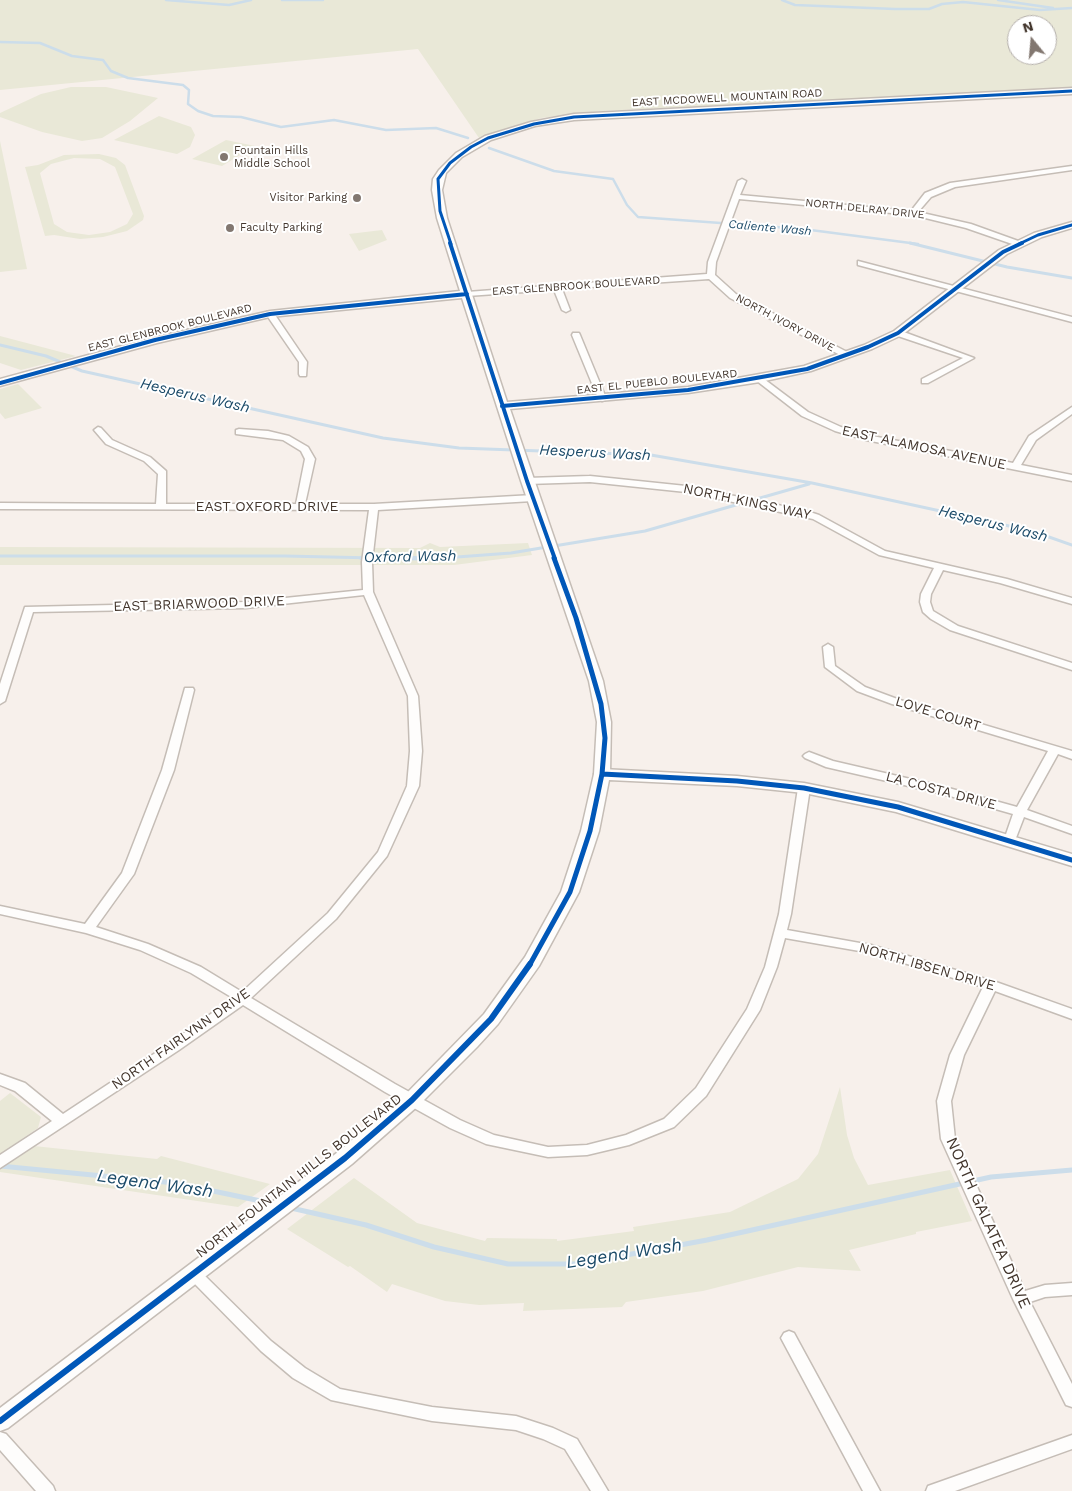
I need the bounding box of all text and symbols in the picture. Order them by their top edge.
north arrow [1007,15,1057,65]
text: N [1021,17,1035,36]
street label: EAST MCDOWELL MOUNTAIN ROAD [631,86,823,110]
place label: Fountain Hills Middle School [234,144,310,170]
marker: Fountain Hills Middle School [218,151,230,163]
place label: Visitor Parking [270,191,347,205]
marker: Visitor Parking [351,192,363,204]
street label: NORTH DELRAY DRIVE [805,196,925,222]
water label: Caliente Wash [728,217,812,239]
place label: Faculty Parking [240,221,322,235]
marker: Faculty Parking [224,222,236,234]
street label: EAST GLENBROOK BOULEVARD [491,274,661,298]
street label: NORTH IVORY DRIVE [733,291,837,355]
street label: EAST GLENBROOK BOULEVARD [87,301,253,355]
street label: EAST EL PUEBLO BOULEVARD [576,367,738,397]
water label: Hesperus Wash [139,375,251,417]
street label: EAST ALAMOSA AVENUE [840,422,1008,474]
water label: Hesperus Wash [539,441,651,465]
street label: NORTH KINGS WAY [682,480,812,524]
street label: EAST OXFORD DRIVE [196,499,338,515]
water label: Hesperus Wash [937,502,1049,546]
water label: Oxford Wash [363,547,457,567]
street label: EAST BRIARWOOD DRIVE [113,593,285,615]
street label: LOVE COURT [893,693,983,735]
street label: LA COSTA DRIVE [884,768,998,814]
street label: NORTH IBSEN DRIVE [857,939,997,995]
street label: NORTH FAIRLYNN DRIVE [109,985,253,1093]
street label: NORTH FOUNTAIN HILLS BOULEVARD [193,1090,405,1262]
street label: NORTH GALATEA DRIVE [942,1135,1034,1311]
water label: Legend Wash [95,1165,215,1203]
water label: Legend Wash [564,1234,684,1274]

